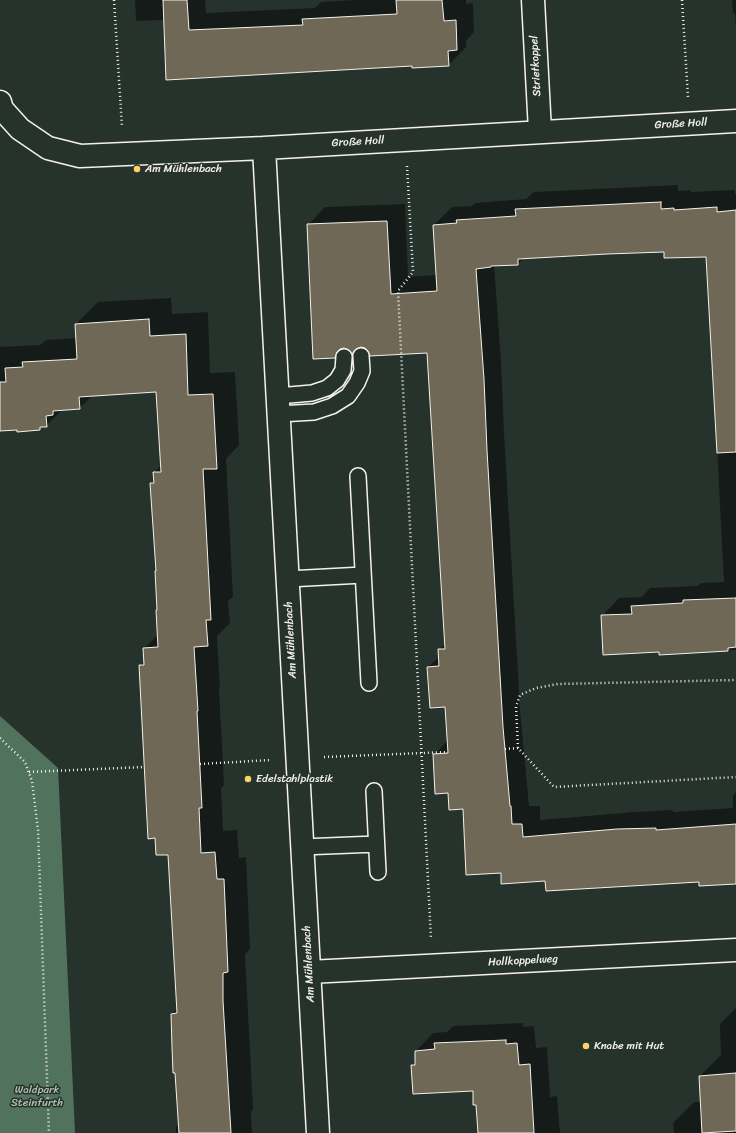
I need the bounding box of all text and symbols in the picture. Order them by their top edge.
street label: Strietkoppel [528,35,544,97]
street label: Große Holl [654,116,708,132]
street label: Große Holl [331,134,385,150]
place label: Am Mühlenbach [145,162,222,176]
marker: Am Mühlenbach [132,164,142,174]
street label: Am Mühlenbach [282,601,300,679]
place label: Edelstahlplastik [256,772,333,786]
marker: Edelstahlplastik [243,774,253,784]
street label: Am Mühlenbach [300,925,318,1003]
street label: Hollkoppelweg [488,953,558,969]
place label: Knabe mit Hut [594,1039,664,1053]
marker: Knabe mit Hut [581,1041,591,1051]
park label: Waldpark Steinfurth [11,1083,63,1109]

